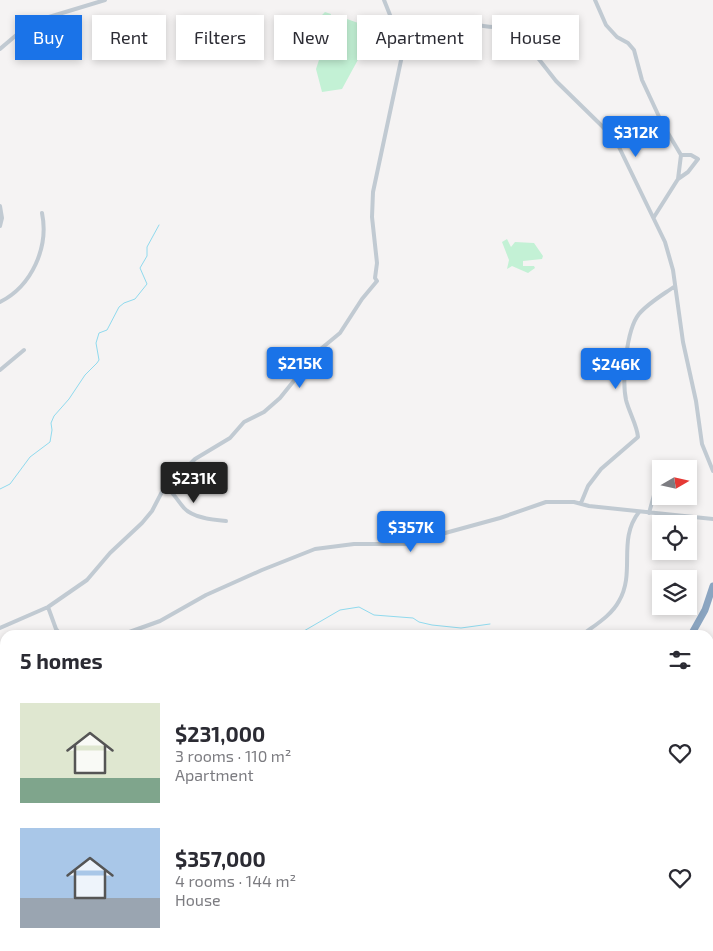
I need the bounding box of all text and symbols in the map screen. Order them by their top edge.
chip: Buy [15,15,82,60]
chip: Rent [92,15,166,60]
chip: Filters [176,15,264,60]
chip: New [274,15,347,60]
chip: Apartment [357,15,482,60]
chip: House [492,15,579,60]
pin: $312K [601,116,671,158]
text: $312K [614,122,658,141]
pin: $215K [265,346,335,389]
pin: $246K [581,348,651,390]
text: $215K [278,353,322,372]
text: $246K [592,354,640,373]
north arrow [652,460,698,505]
map controls [652,460,697,615]
pin: $231K [159,462,229,504]
text: $231K [172,468,216,487]
pin: $357K [376,510,446,553]
button: locate [652,515,697,560]
text: $357K [388,517,434,536]
button: layers [652,570,697,615]
icon: filters [666,646,694,674]
text: 5 homes [20,648,103,673]
text: $231,000 [175,721,265,746]
icon: home [60,723,120,783]
icon: heart [666,739,694,767]
text: 3 rooms · 110 m² [175,746,292,765]
text: Apartment [175,765,254,784]
text: $357,000 [175,846,266,871]
icon: home [60,848,120,908]
icon: heart [666,864,694,892]
text: 4 rooms · 144 m² [175,871,296,890]
text: House [175,890,221,909]

